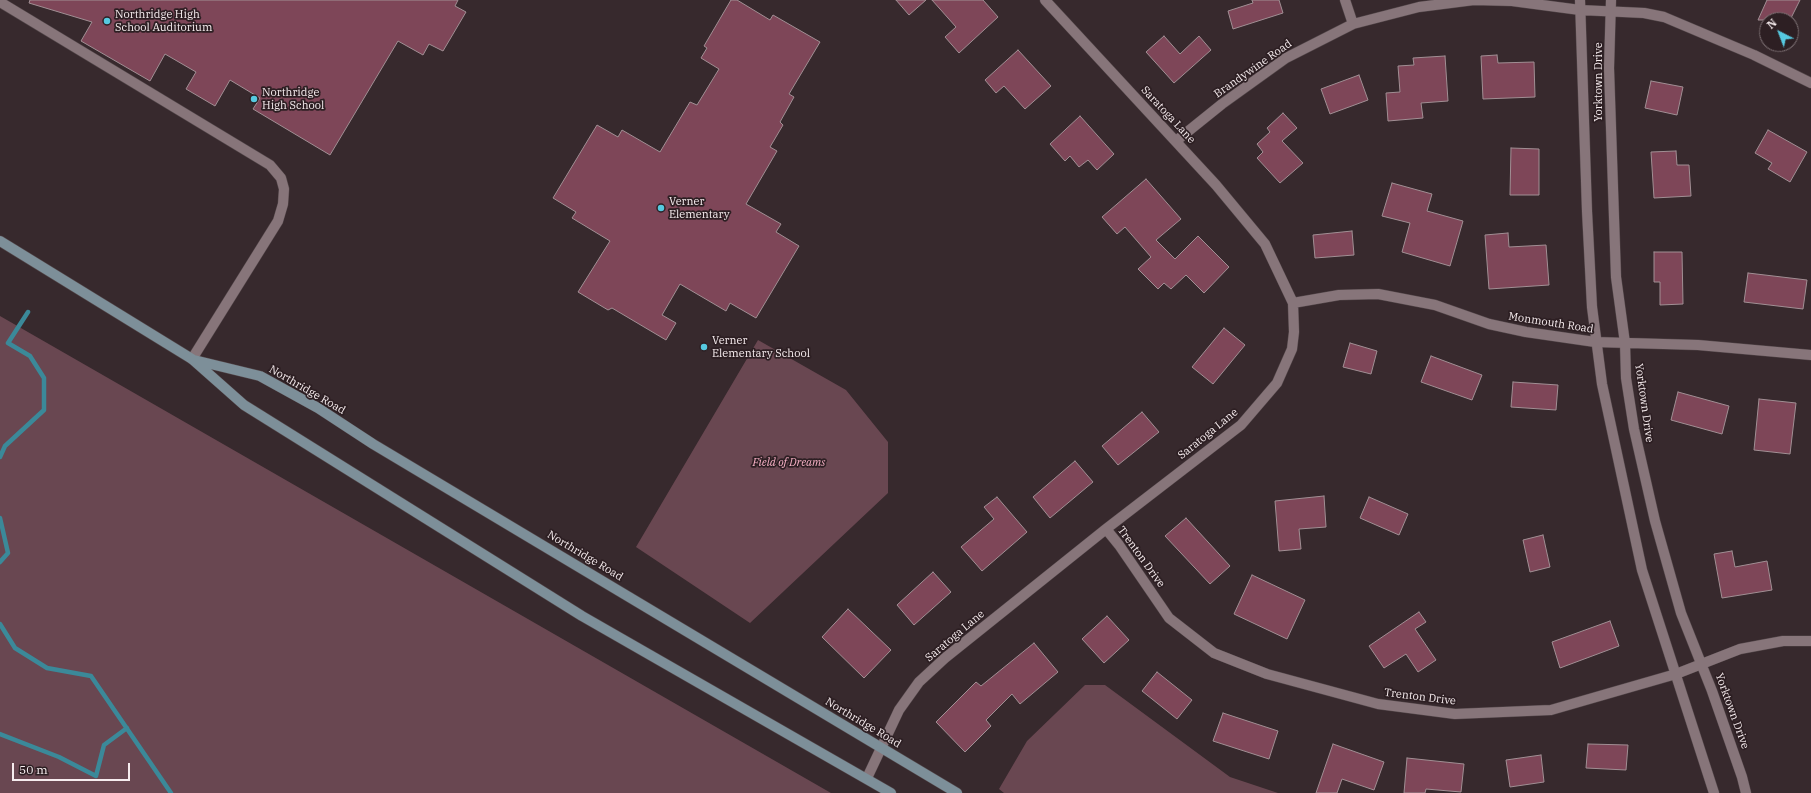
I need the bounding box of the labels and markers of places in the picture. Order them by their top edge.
place label: Northridge High School Auditorium [115,8,212,34]
marker: Northridge High School Auditorium [102,16,112,26]
place label: Northridge High School [262,86,324,112]
marker: Northridge High School [249,94,259,104]
place label: Verner Elementary [669,195,730,221]
marker: Verner Elementary [656,203,666,213]
place label: Verner Elementary School [712,334,810,360]
marker: Verner Elementary School [699,342,709,352]

